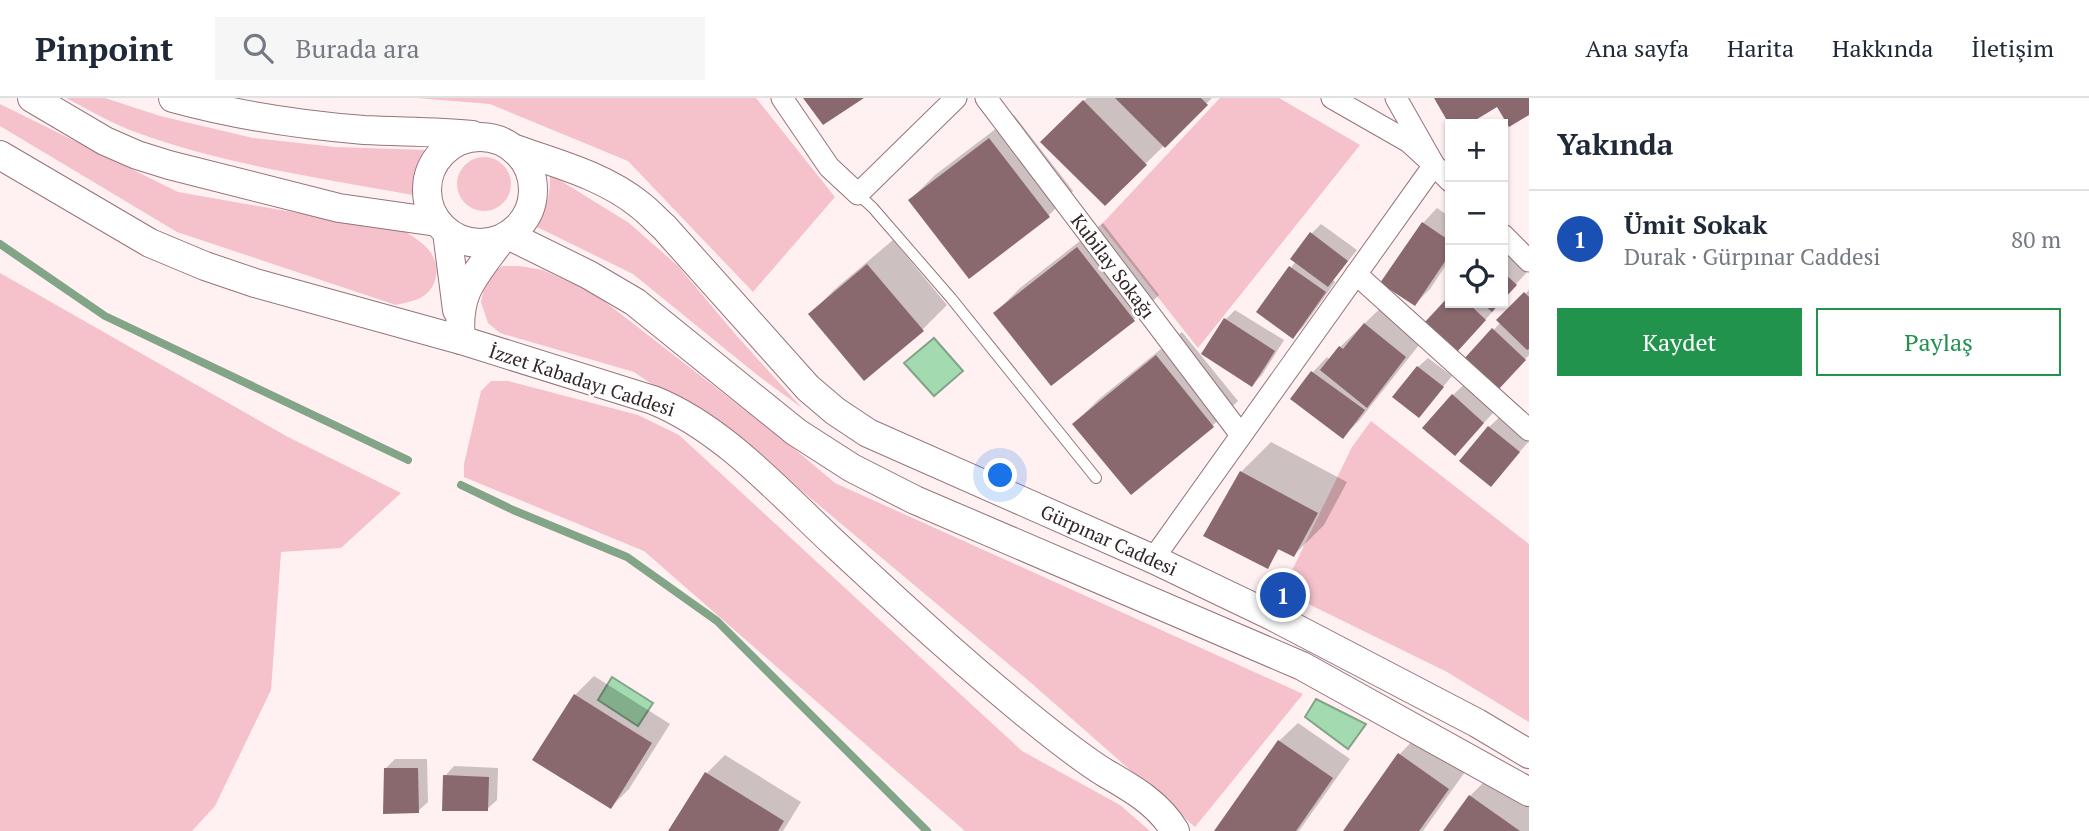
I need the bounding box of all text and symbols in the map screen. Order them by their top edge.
search box [215,17,705,80]
text: Pinpoint [35,27,173,70]
icon: search [239,29,277,67]
text: Burada ara [295,31,420,65]
text: Ana sayfa [1585,32,1689,64]
text: Harita [1727,32,1794,64]
text: Hakkında [1832,32,1933,64]
text: İletişim [1971,32,2054,64]
map controls [1445,119,1508,308]
button: + [1445,119,1508,182]
text: Yakında [1557,124,1673,164]
button: − [1445,182,1508,245]
text: Ümit Sokak [1624,207,1767,241]
street label: Kubilay Sokağı [1066,208,1161,323]
text: 1 [1574,224,1587,255]
text: 80 m [2011,224,2061,255]
text: Durak · Gürpınar Caddesi [1624,241,1880,272]
button: locate [1445,245,1508,308]
button: Kaydet [1557,308,1802,376]
button: Paylaş [1816,308,2061,376]
street label: İzzet Kabadayı Caddesi [486,338,678,421]
your location [983,458,1017,492]
street label: Gürpınar Caddesi [1037,498,1181,581]
pin: 1 [1260,569,1306,621]

